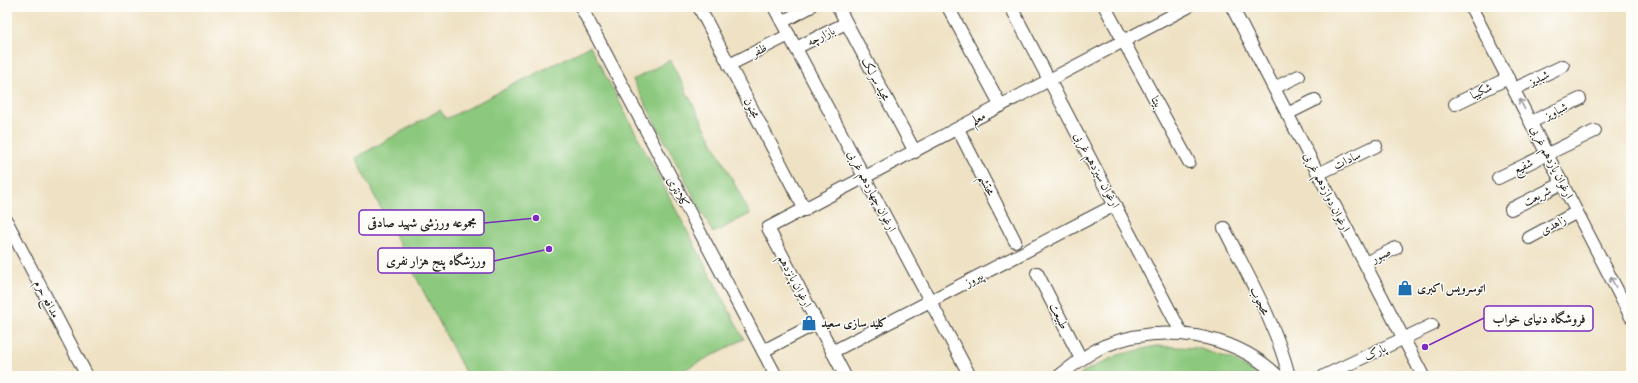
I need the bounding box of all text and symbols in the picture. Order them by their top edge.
street label: بازارچه [805,23,838,50]
street label: ظفر [747,40,770,62]
street label: مجید سرلک [858,55,894,104]
street label: شبدیز [1525,67,1552,90]
street label: شکیبا [1468,80,1494,102]
street label: بیتا [1148,94,1166,110]
street label: مجنون [740,95,763,122]
one-way arrow [1518,99,1525,111]
street label: شباویز [1540,99,1570,124]
street label: معلم [968,108,990,132]
street label: ارغوان یازدهم غربی [1524,123,1577,203]
street label: ارغوان سیزدهم غربی [1068,130,1123,212]
street label: سادات [1331,147,1363,173]
street label: ارغوان چهاردهم غربی [841,148,900,236]
street label: ارغوان دوازدهم غربی [1297,150,1353,236]
street label: شفیع [1511,155,1537,180]
street label: محتشم [971,172,998,201]
street label: کلانتری [664,174,692,210]
street label: شریعت [1521,183,1554,210]
callout: مجموعه ورزشی شهید صادقی [359,210,484,235]
street label: زاهدی [1538,212,1569,238]
text: مجموعه ورزشی شهید صادقی [367,215,477,232]
street label: صبور [1368,244,1394,267]
callout: ورزشگاه پنج هزار نفری [378,248,494,273]
text: ورزشگاه پنج هزار نفری [386,252,486,273]
street label: ارغوان پانزدهم [772,252,815,312]
street label: پیروز [962,268,987,292]
one-way arrow [1609,277,1616,289]
street label: مدافع حرم [28,278,63,322]
shop icon: اتوسرویس اکبری [1396,279,1414,297]
place label: اتوسرویس اکبری [1417,281,1486,297]
street label: محجوب [1246,285,1273,319]
street label: طبیعت [1046,301,1072,332]
callout: فروشگاه دنیای خواب [1484,306,1593,331]
text: فروشگاه دنیای خواب [1493,310,1586,327]
shop icon: کلید سازی سعید [800,314,818,332]
place label: کلید سازی سعید [821,316,887,330]
street label: پارک [1362,341,1390,365]

